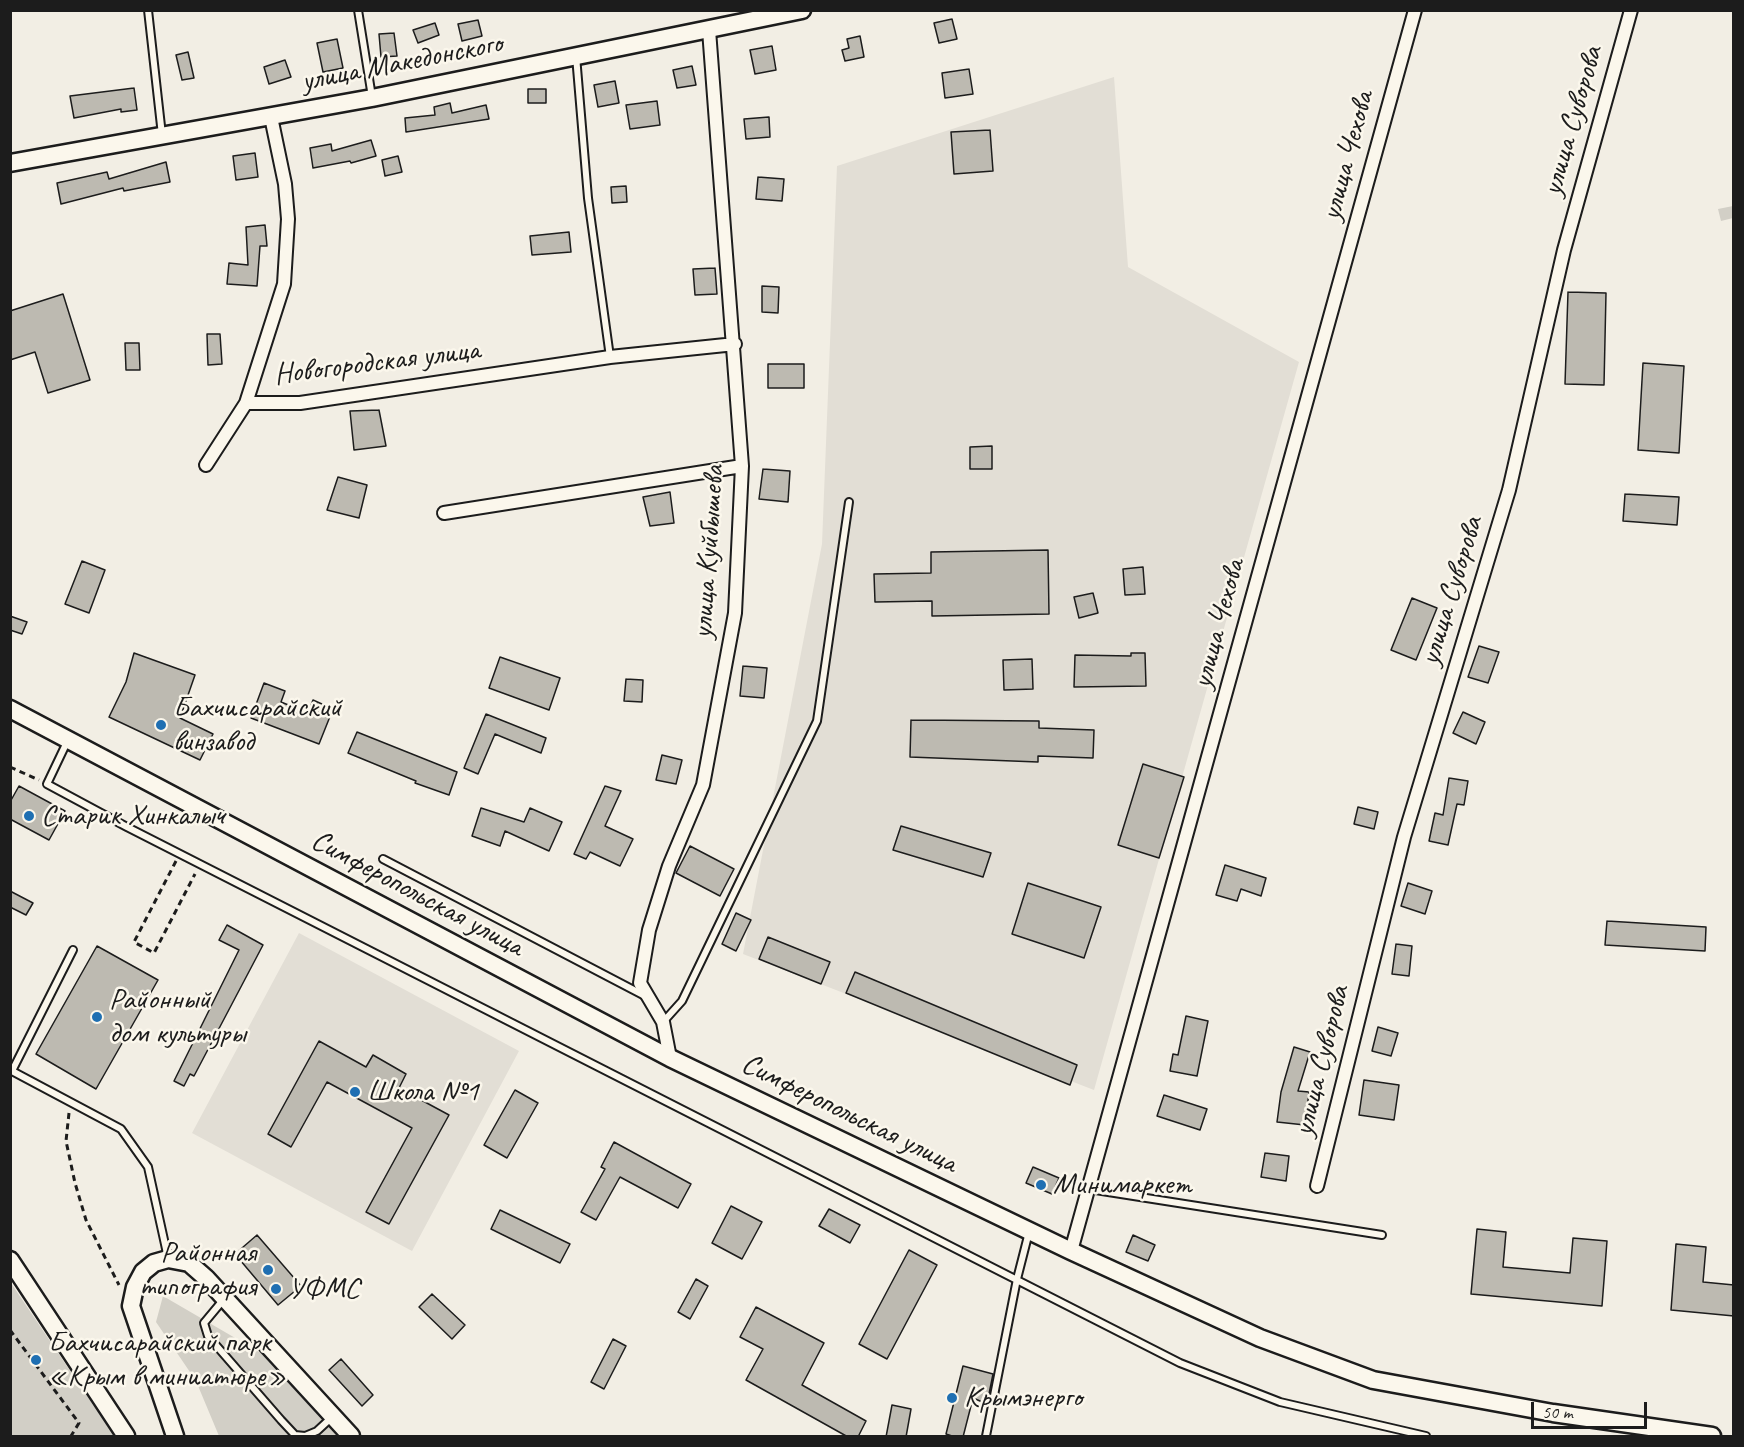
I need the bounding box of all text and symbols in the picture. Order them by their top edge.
street label: улица Македонского [299,26,505,100]
street label: улица Суворова [1535,42,1611,200]
street label: улица Чехова [1314,88,1382,224]
street label: Новогородская улица [272,333,482,393]
street label: улица Куйбышева [685,464,733,640]
street label: улица Суворова [1412,512,1492,670]
street label: улица Чехова [1185,556,1253,692]
place label: Бахчисарайский винзавод [173,690,342,760]
marker: Бахчисарайский винзавод [154,718,168,732]
place label: Старик Хинкалыч [41,798,224,834]
marker: Старик Хинкалыч [22,809,36,823]
street label: Симферопольская улица [305,823,529,965]
place label: Районный дом культуры [109,982,246,1052]
street label: улица Суворова [1286,982,1358,1140]
marker: Районный дом культуры [90,1010,104,1024]
street label: Симферопольская улица [735,1046,963,1182]
place label: Школа №1 [367,1074,479,1110]
marker: Школа №1 [348,1085,362,1099]
place label: Минимаркет [1053,1167,1191,1203]
marker: Минимаркет [1034,1178,1048,1192]
place label: Районная типография [139,1235,256,1306]
marker: Районная типография [261,1263,275,1277]
place label: УФМС [288,1271,359,1307]
marker: УФМС [269,1282,283,1296]
place label: Бахчисарайский парк «Крым в миниатюре» [48,1325,286,1396]
marker: Бахчисарайский парк «Крым в миниатюре» [29,1353,43,1367]
place label: Крымэнерго [964,1380,1082,1416]
scale bar [1534,1390,1650,1428]
marker: Крымэнерго [945,1391,959,1405]
text: 50 m [1542,1401,1573,1423]

